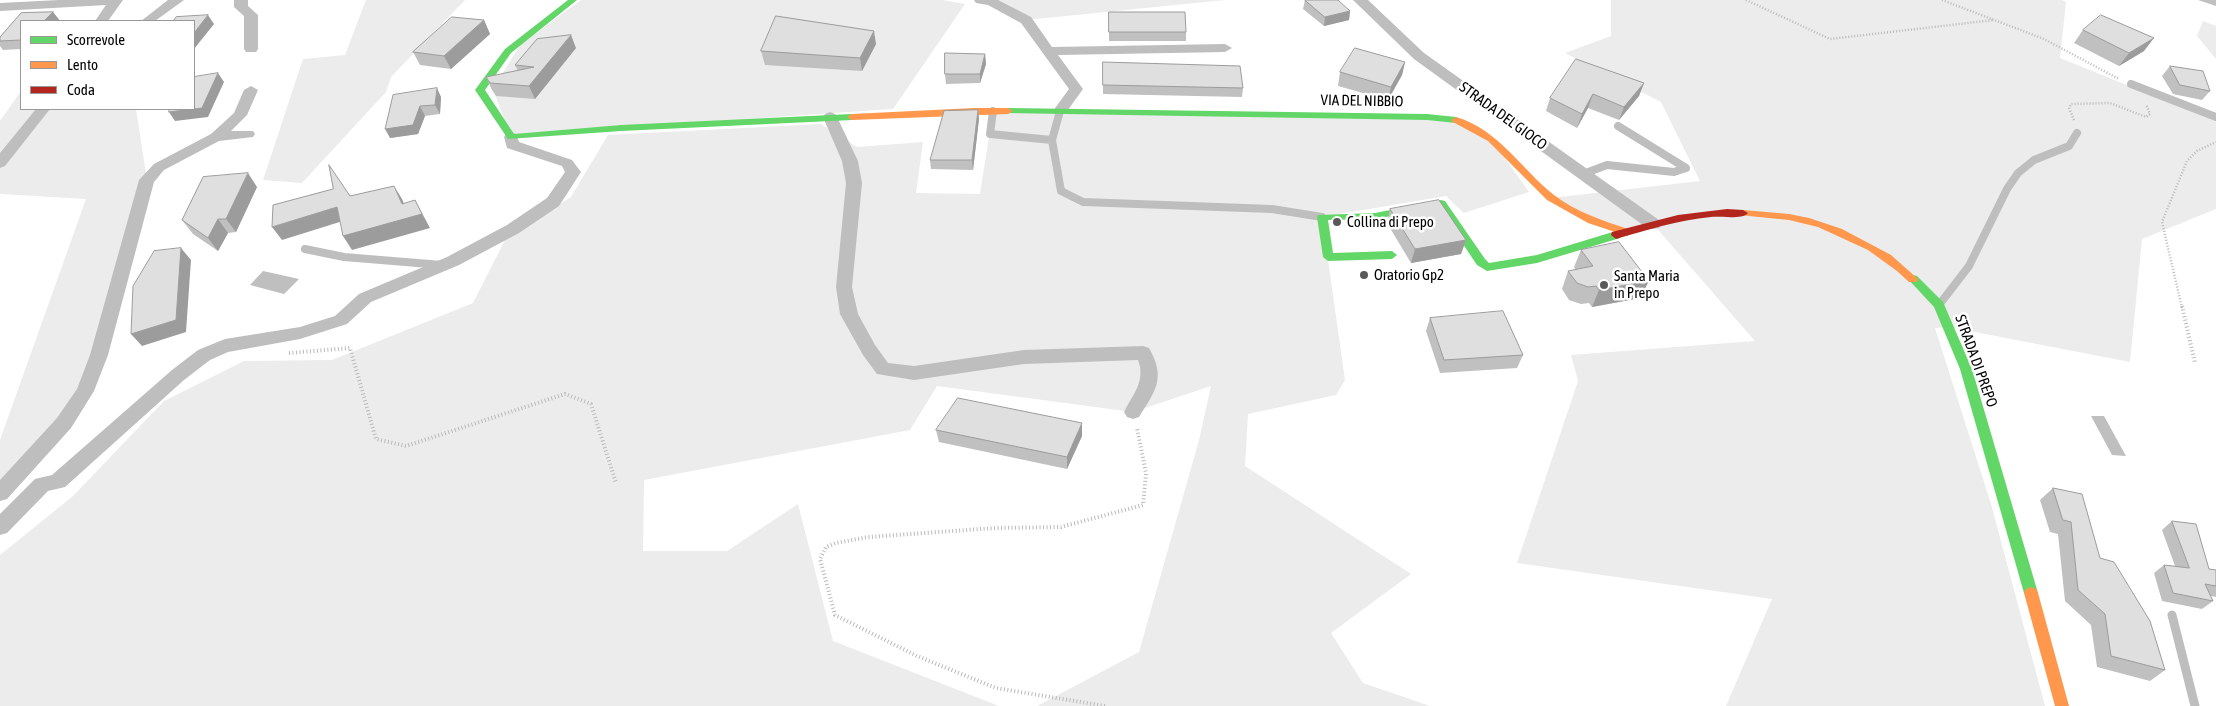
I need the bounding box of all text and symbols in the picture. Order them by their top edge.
legend [20,20,195,110]
text: Scorrevole [67,31,125,48]
text: Lento [67,56,98,73]
street label: STRADA DEL GIOCO [1456,78,1550,154]
text: Coda [67,81,95,98]
street label: VIA DEL NIBBIO [1320,91,1404,111]
place label: Collina di Prepo [1347,213,1434,231]
marker: Collina di Prepo [1331,216,1343,228]
place label: Oratorio Gp2 [1374,266,1444,284]
place label: Santa Maria in Prepo [1614,267,1680,302]
marker: Oratorio Gp2 [1358,269,1370,281]
marker: Santa Maria in Prepo [1598,279,1610,291]
street label: STRADA DI PREPO [1951,312,2001,410]

